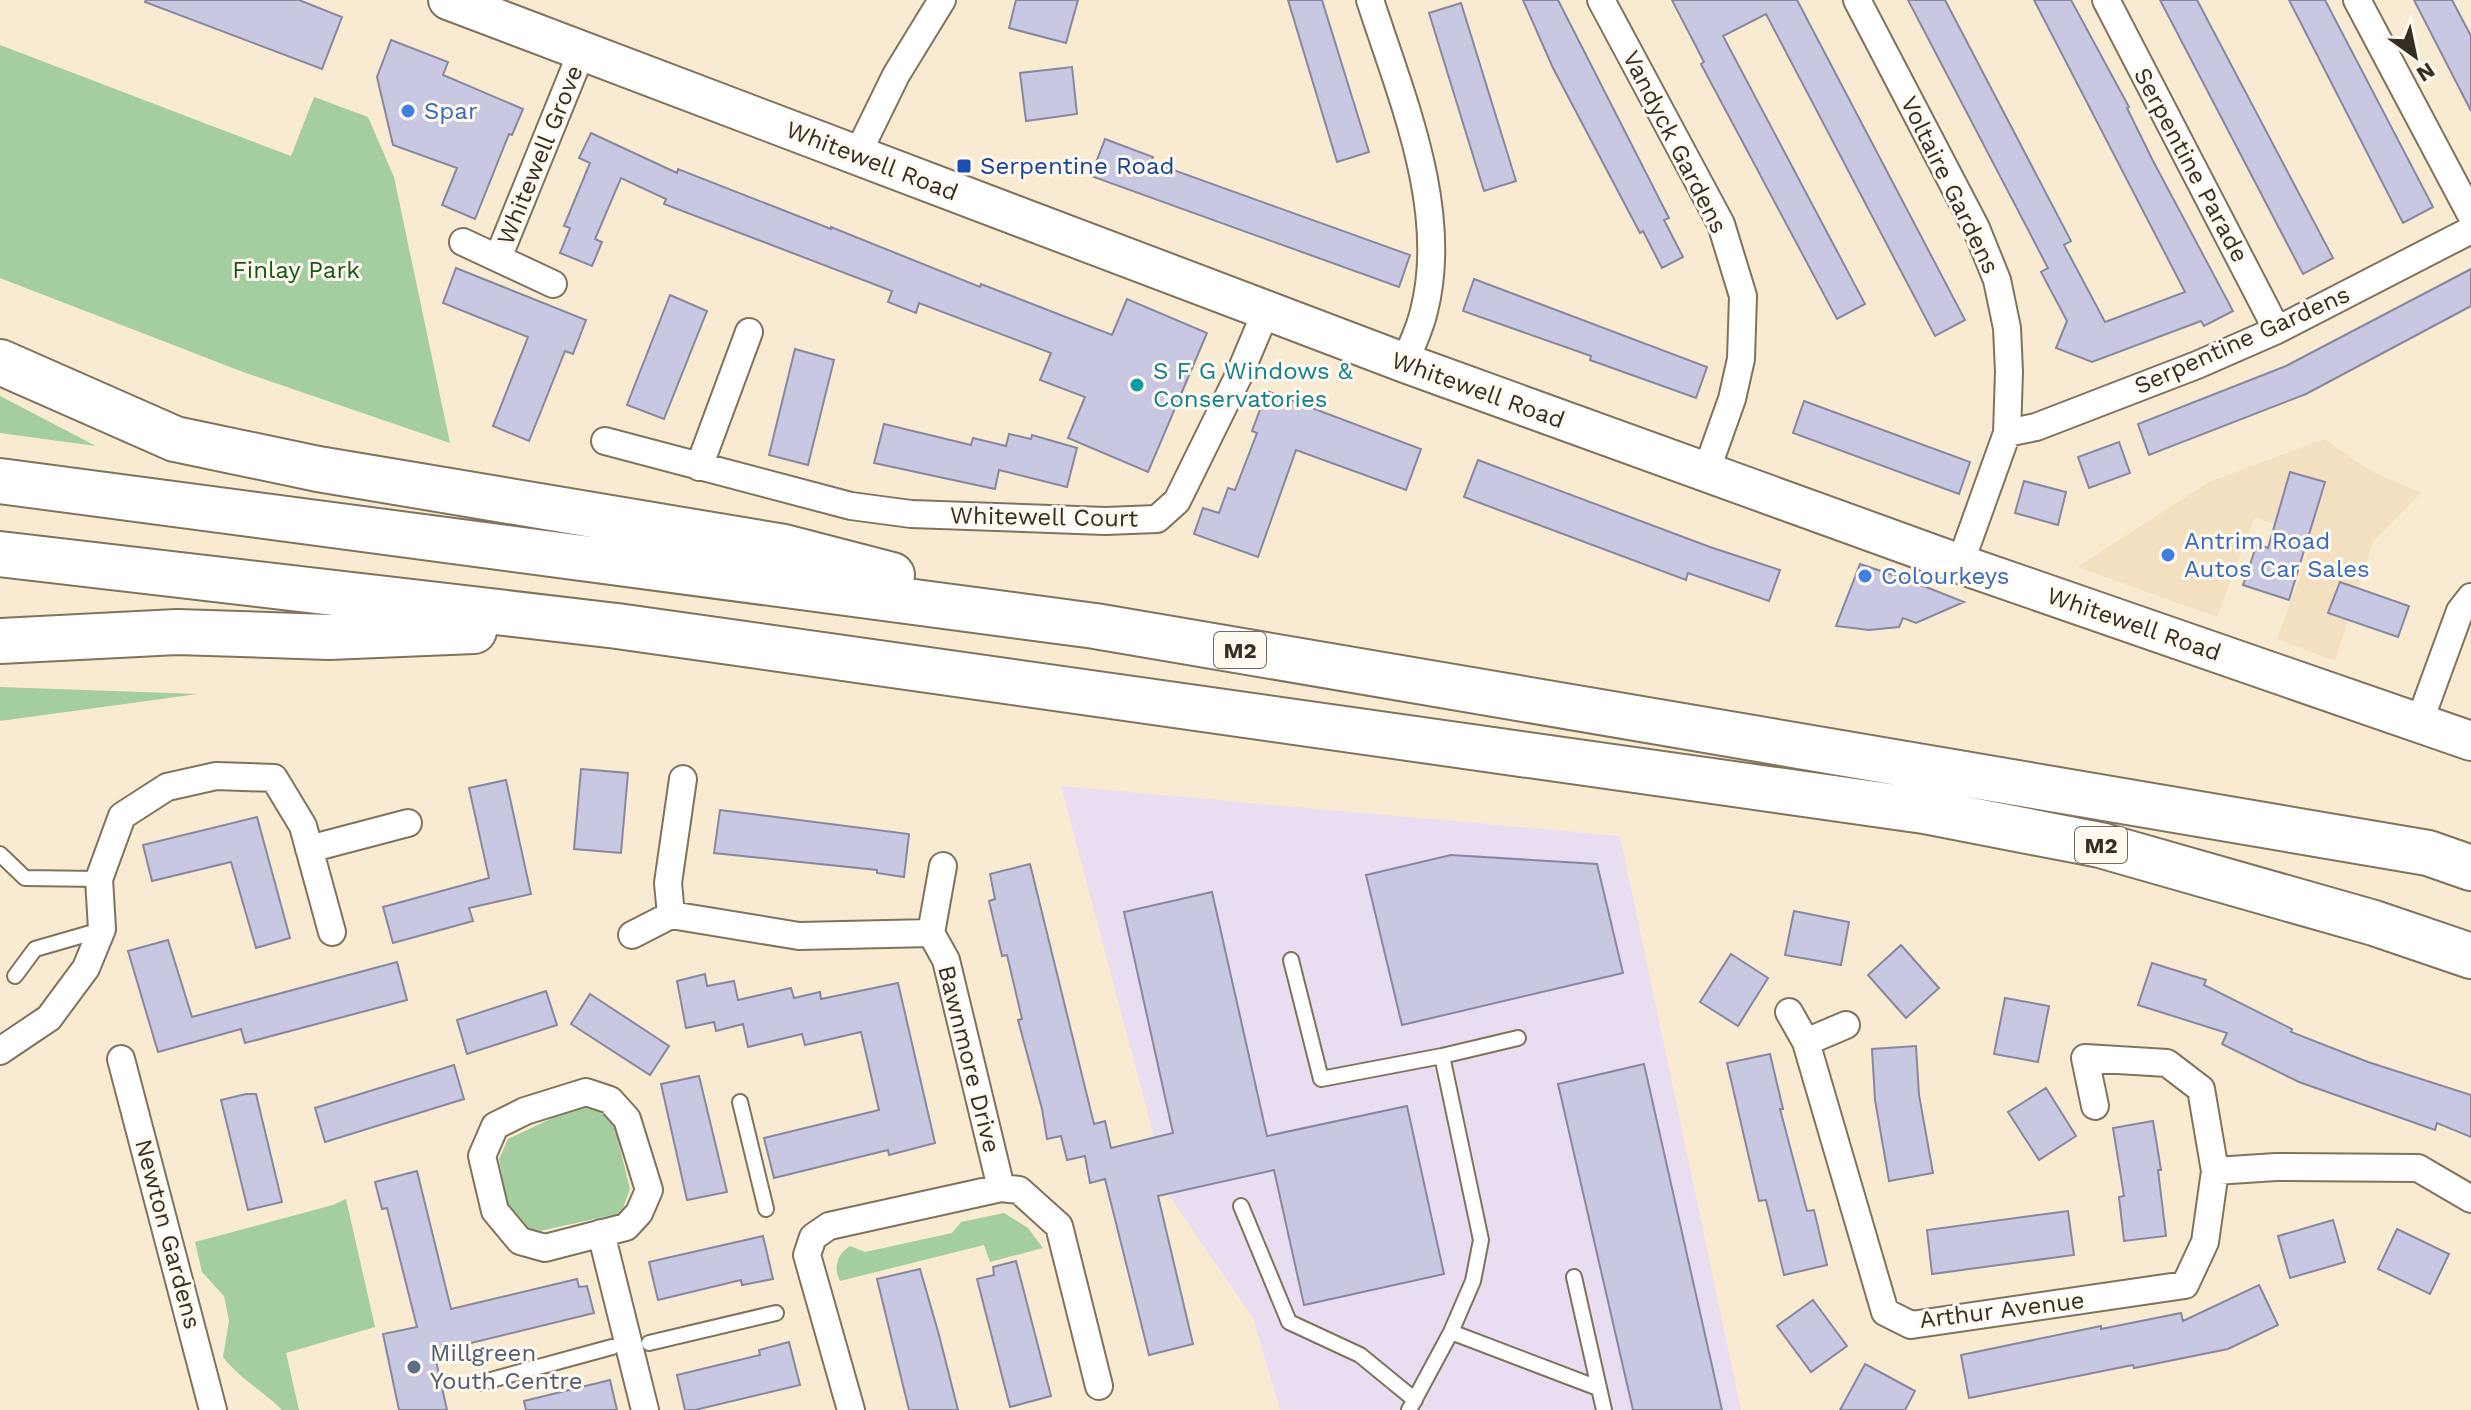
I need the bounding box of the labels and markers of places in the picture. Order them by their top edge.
place label: Spar [424,97,478,125]
marker: Spar [399,102,417,120]
place label: Serpentine Road [980,152,1175,180]
marker: Serpentine Road [955,157,973,175]
place label: S F G Windows & Conservatories [1153,357,1354,413]
marker: S F G Windows & Conservatories [1128,376,1146,394]
place label: Antrim Road Autos Car Sales [2184,527,2370,583]
marker: Antrim Road Autos Car Sales [2159,546,2177,564]
place label: Colourkeys [1881,562,2009,590]
marker: Colourkeys [1856,567,1874,585]
place label: Millgreen Youth Centre [430,1339,583,1395]
marker: Millgreen Youth Centre [405,1358,423,1376]

